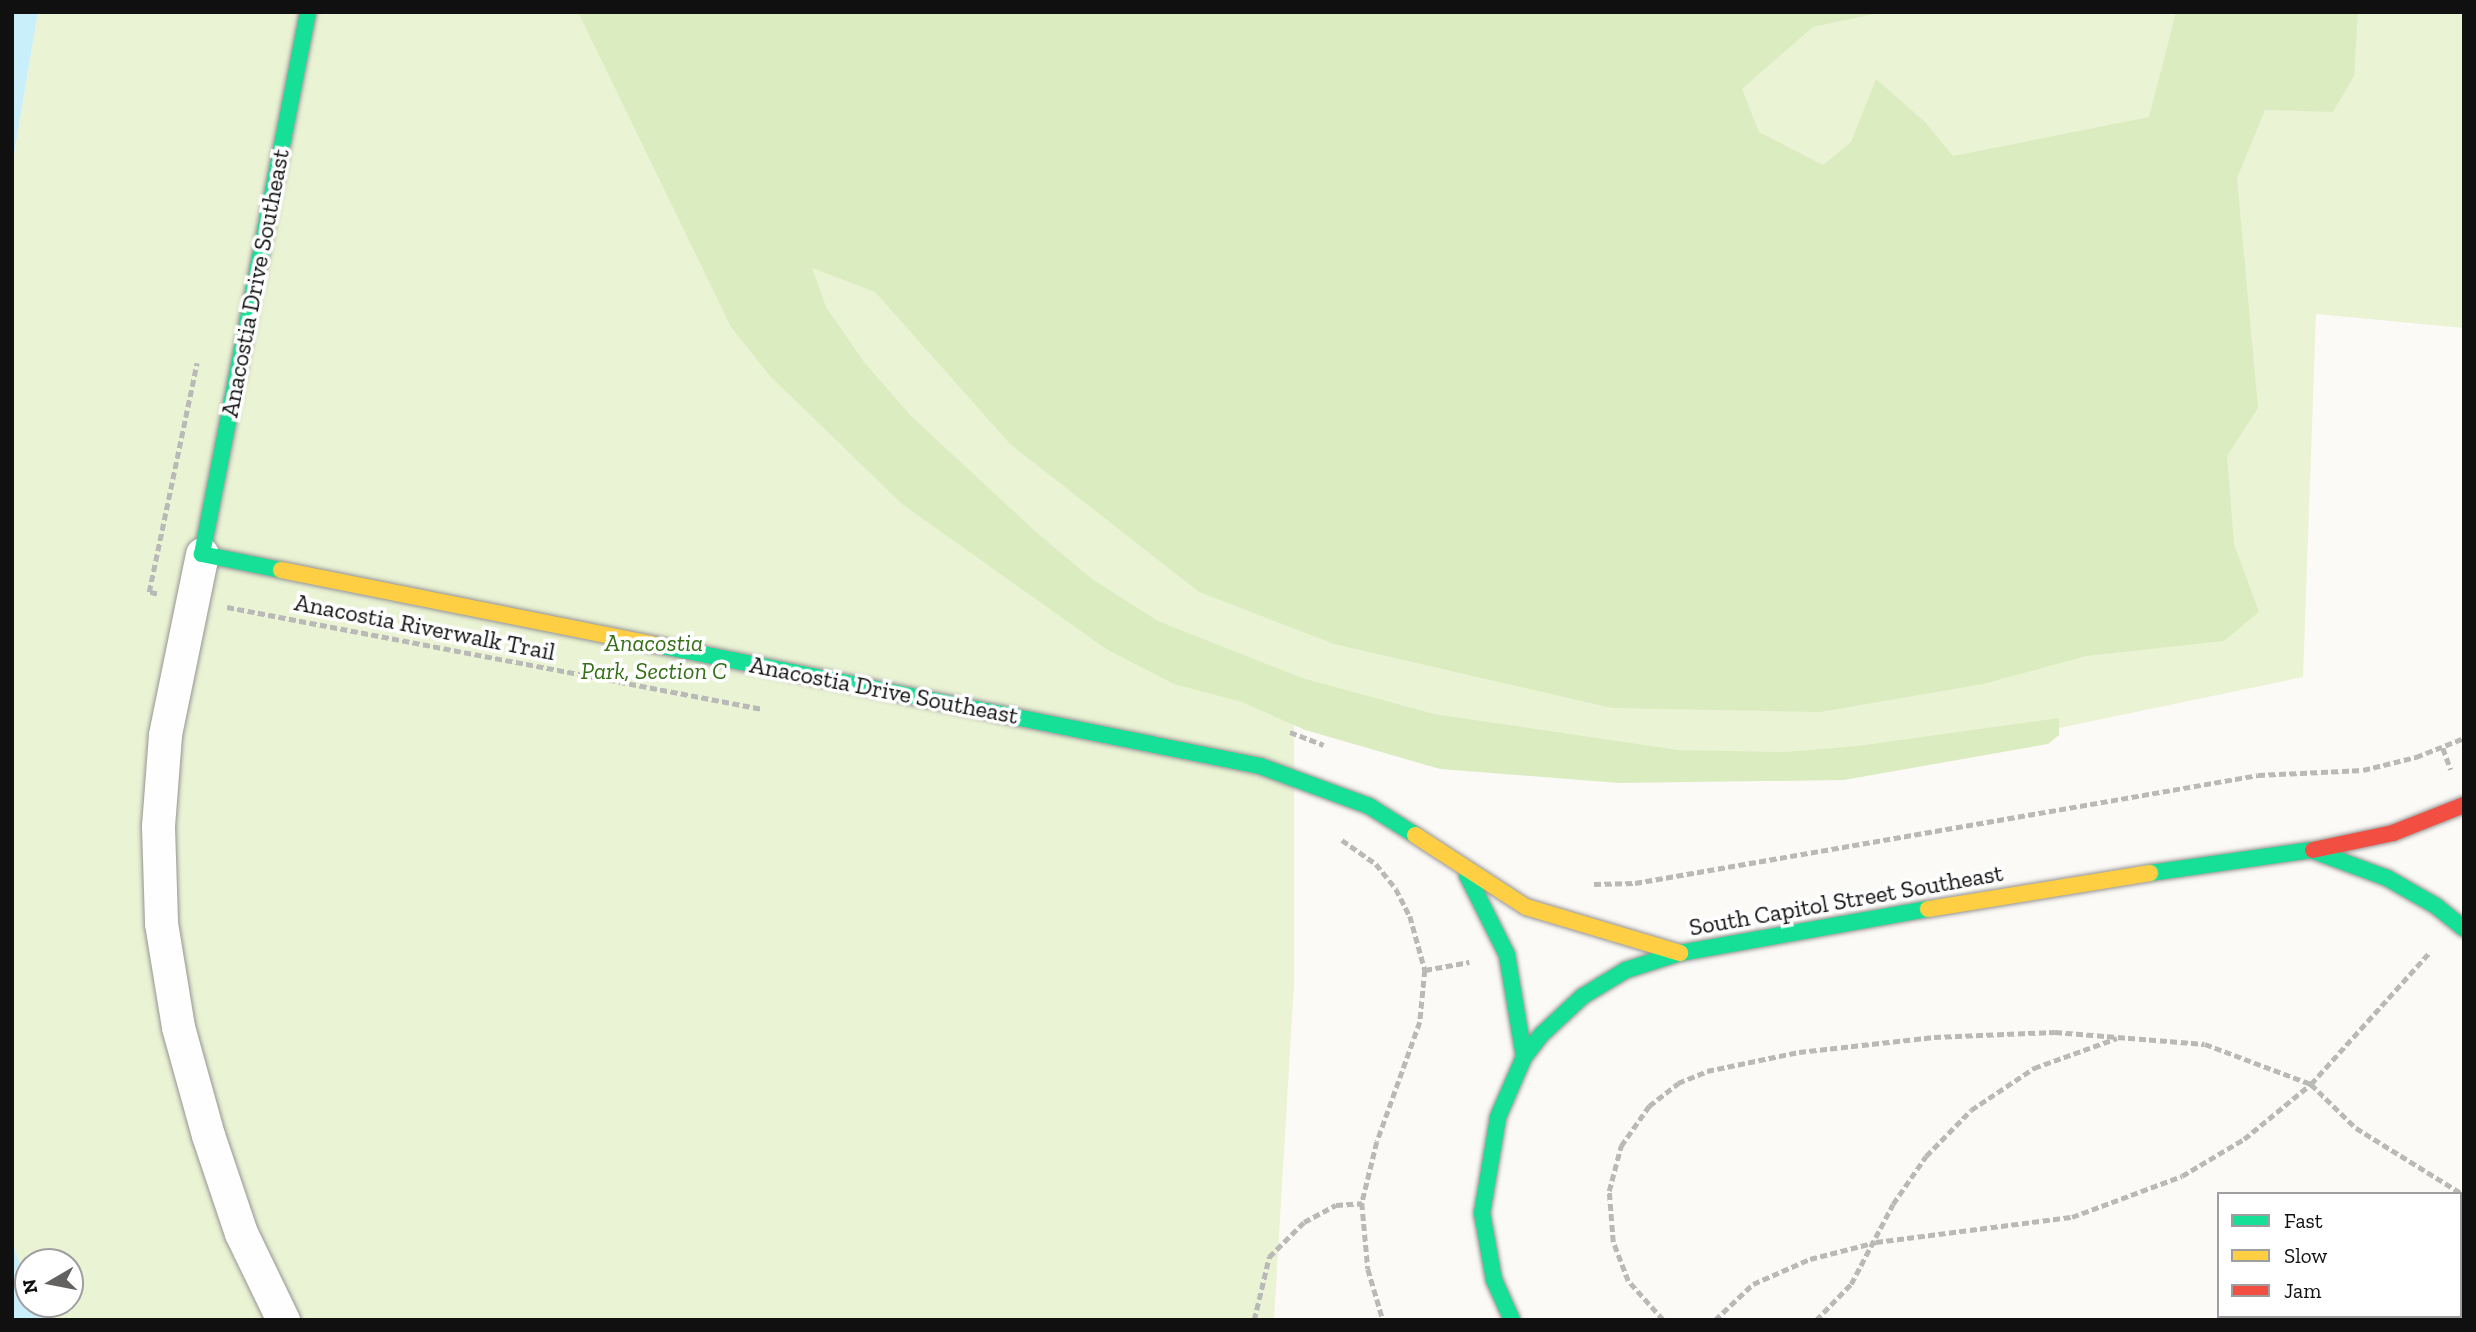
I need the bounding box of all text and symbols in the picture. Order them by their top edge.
street label: Anacostia Drive Southeast [215,146,295,420]
street label: Anacostia Riverwalk Trail [292,588,558,666]
park label: Anacostia Park, Section C [581,629,727,685]
street label: Anacostia Drive Southeast [747,650,1021,730]
street label: South Capitol Street Southeast [1687,858,2005,942]
legend [2217,1192,2462,1318]
text: Fast [2284,1208,2323,1233]
text: Slow [2284,1243,2327,1268]
north arrow [14,1248,84,1318]
text: N [17,1277,42,1296]
text: Jam [2284,1278,2321,1303]

